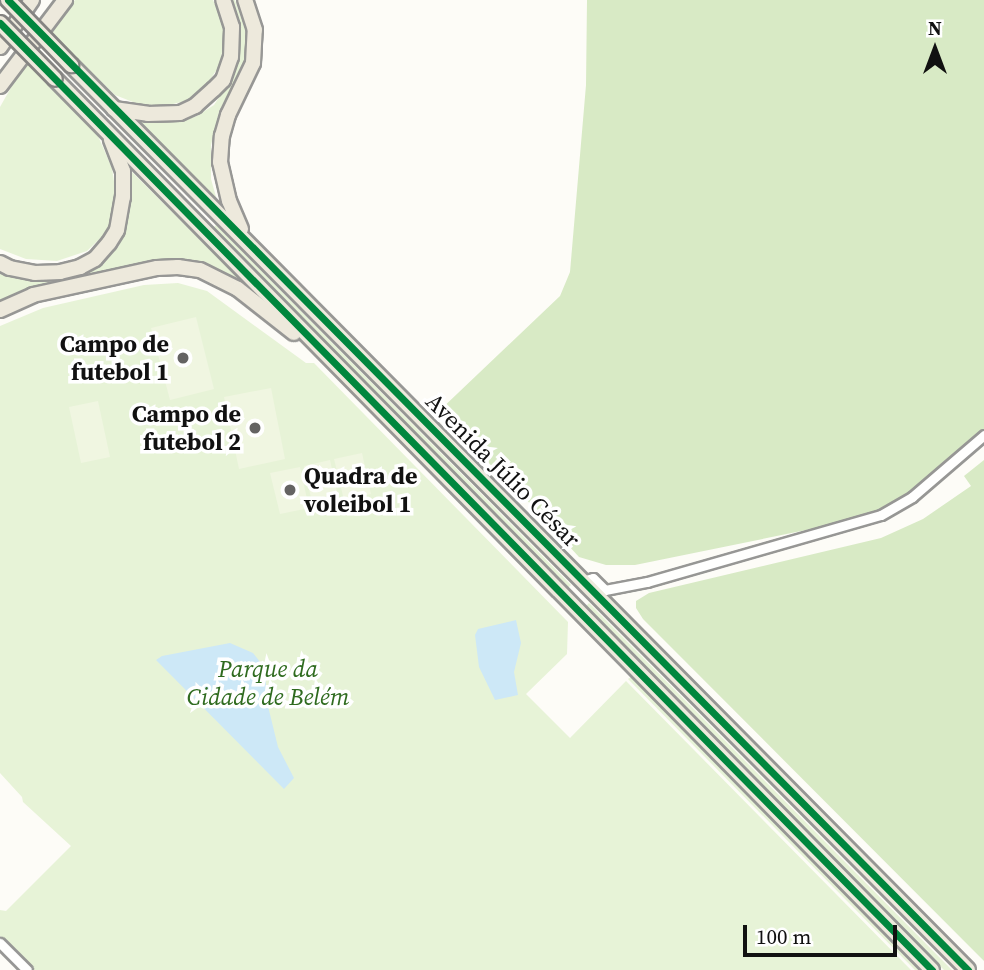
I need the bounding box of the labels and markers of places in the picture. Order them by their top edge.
place label: Campo de futebol 1 [60,330,169,386]
marker: Campo de futebol 1 [175,350,191,366]
place label: Campo de futebol 2 [132,400,241,456]
marker: Campo de futebol 2 [247,420,263,436]
place label: Quadra de voleibol 1 [304,462,418,518]
marker: Quadra de voleibol 1 [282,482,298,498]

